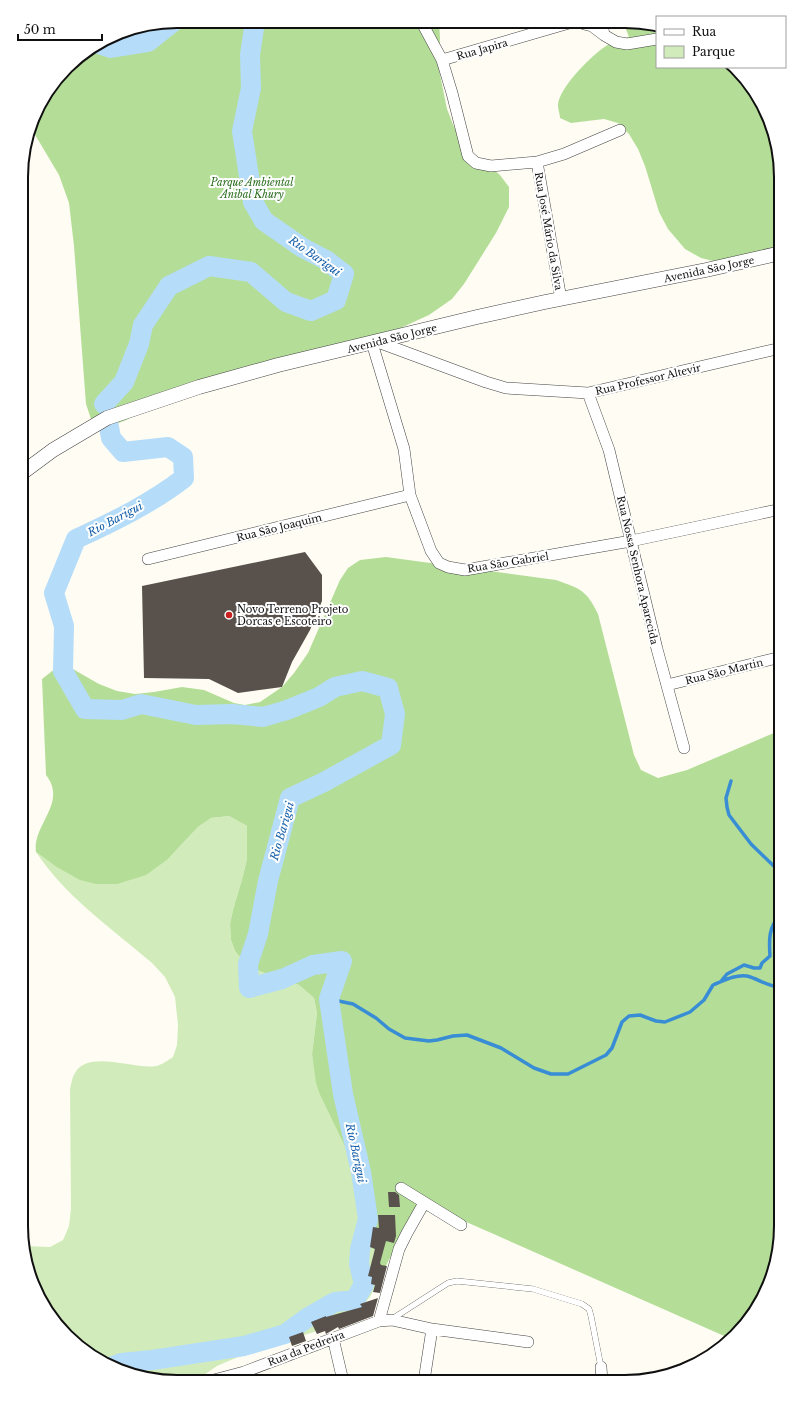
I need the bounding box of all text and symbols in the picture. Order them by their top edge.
scale bar [18,16,102,42]
legend [656,16,786,68]
text: 50 m [24,22,56,37]
text: Rua [692,24,716,39]
street label: Rua Japira [455,36,510,63]
text: Parque [692,44,735,59]
street label: Rua José Mário da Silva [532,171,565,292]
park label: Parque Ambiental Anibal Khury [210,176,294,201]
water label: Rio Barigui [285,232,344,279]
street label: Avenida São Jorge [662,253,756,286]
street label: Avenida São Jorge [345,321,439,356]
street label: Rua Professor Altevir [594,361,702,398]
street label: Rua Nossa Senhora Aparecida [614,495,661,646]
water label: Rio Barigui [84,499,145,540]
street label: Rua São Joaquim [235,511,323,544]
street label: Rua São Gabriel [466,550,550,575]
place label: Novo Terreno Projeto Dorcas e Escoteiro [237,603,349,628]
marker: Novo Terreno Projeto Dorcas e Escoteiro [224,610,234,620]
street label: Rua São Martin [684,656,764,687]
water label: Rio Barigui [267,800,297,863]
water label: Rio Barigui [343,1121,369,1184]
street label: Rua da Pedreira [266,1328,347,1369]

